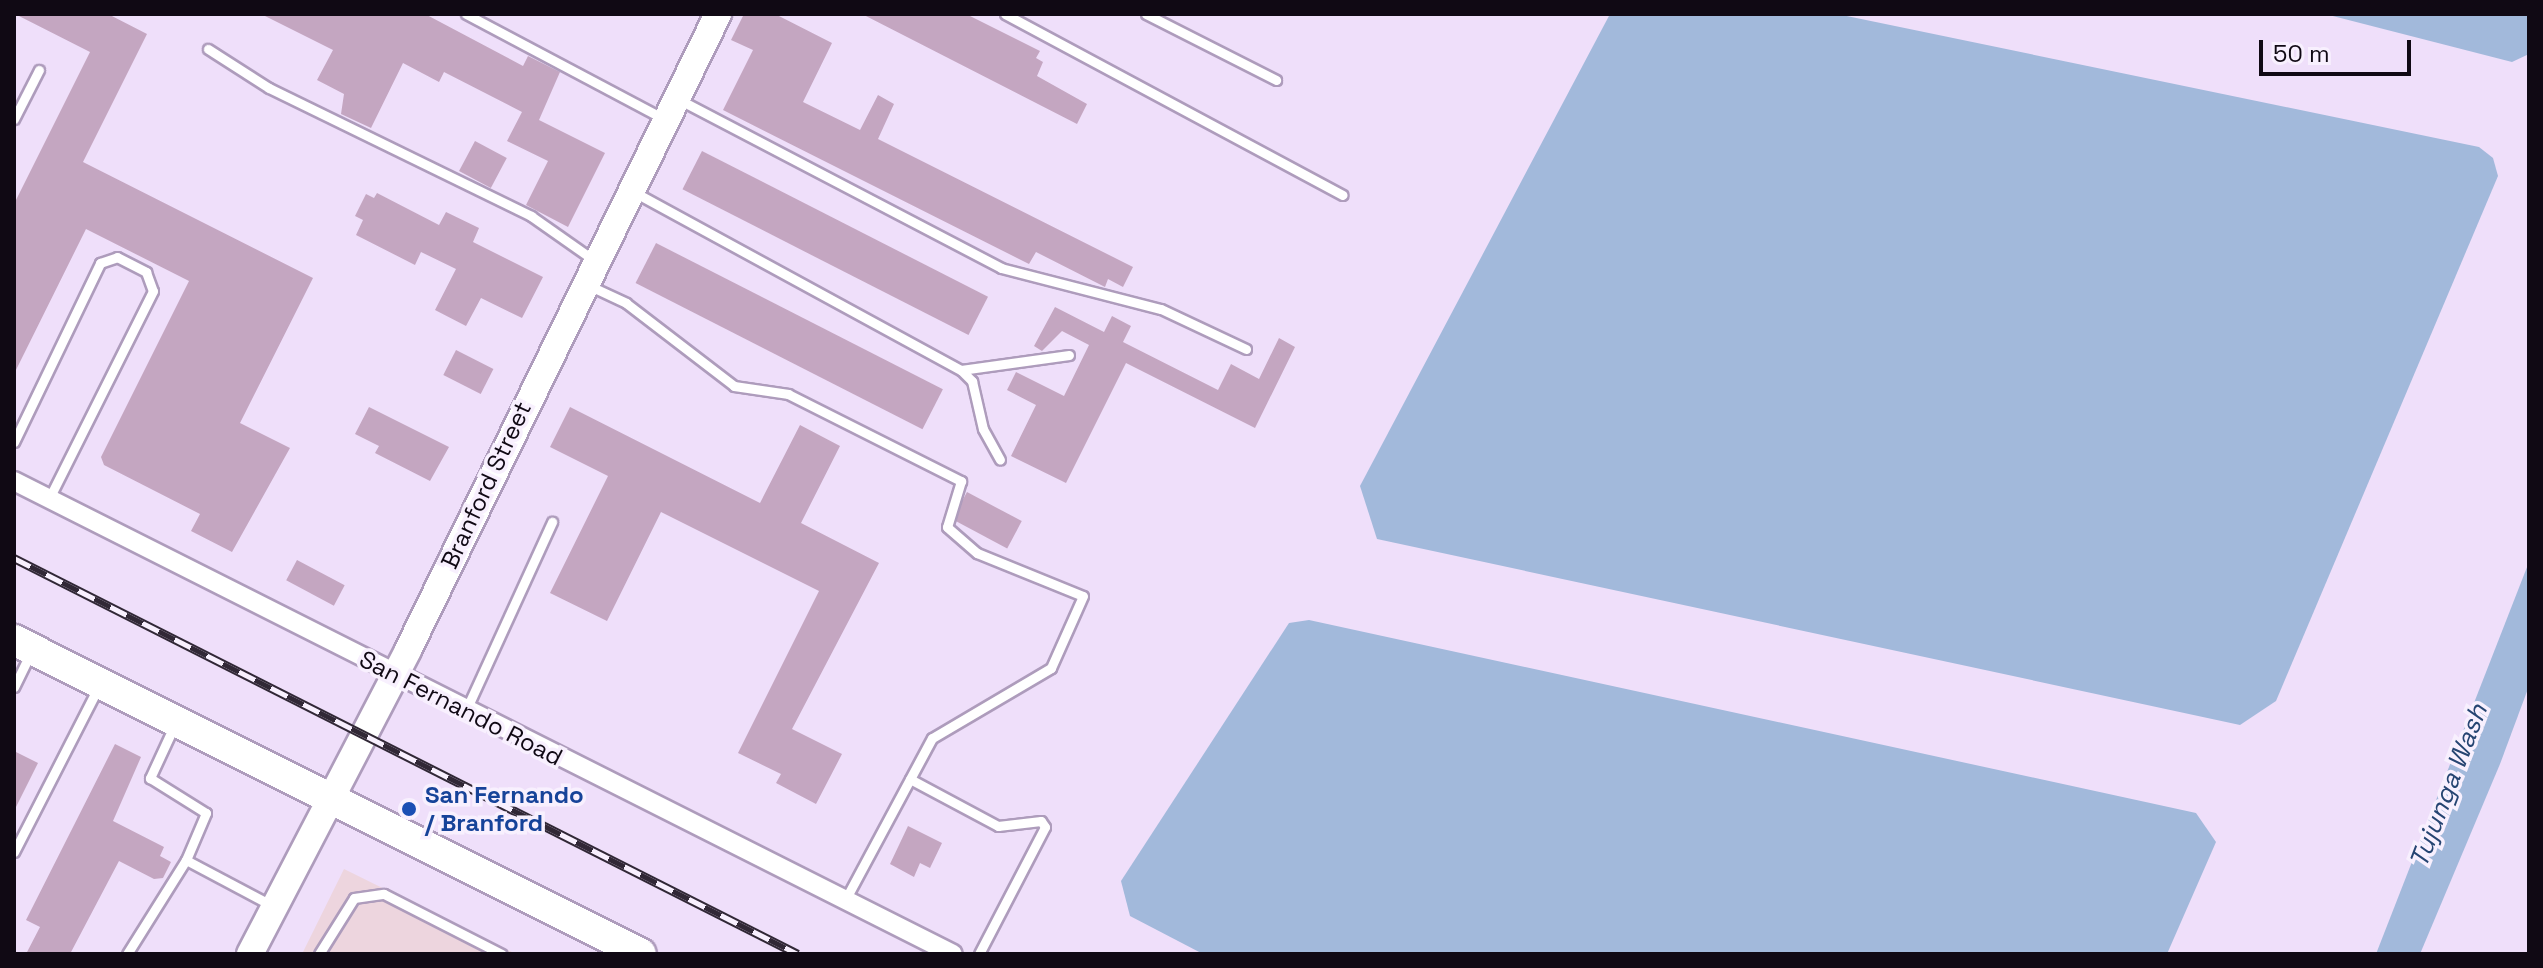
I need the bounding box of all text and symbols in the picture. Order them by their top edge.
scale bar [2263,24,2415,74]
text: 50 m [2273,38,2330,69]
street label: Branford Street [435,397,537,573]
street label: San Fernando Road [355,644,567,772]
water label: Tujunga Wash [2403,700,2495,872]
place label: San Fernando / Branford [425,781,584,837]
marker: San Fernando / Branford [400,800,418,818]

